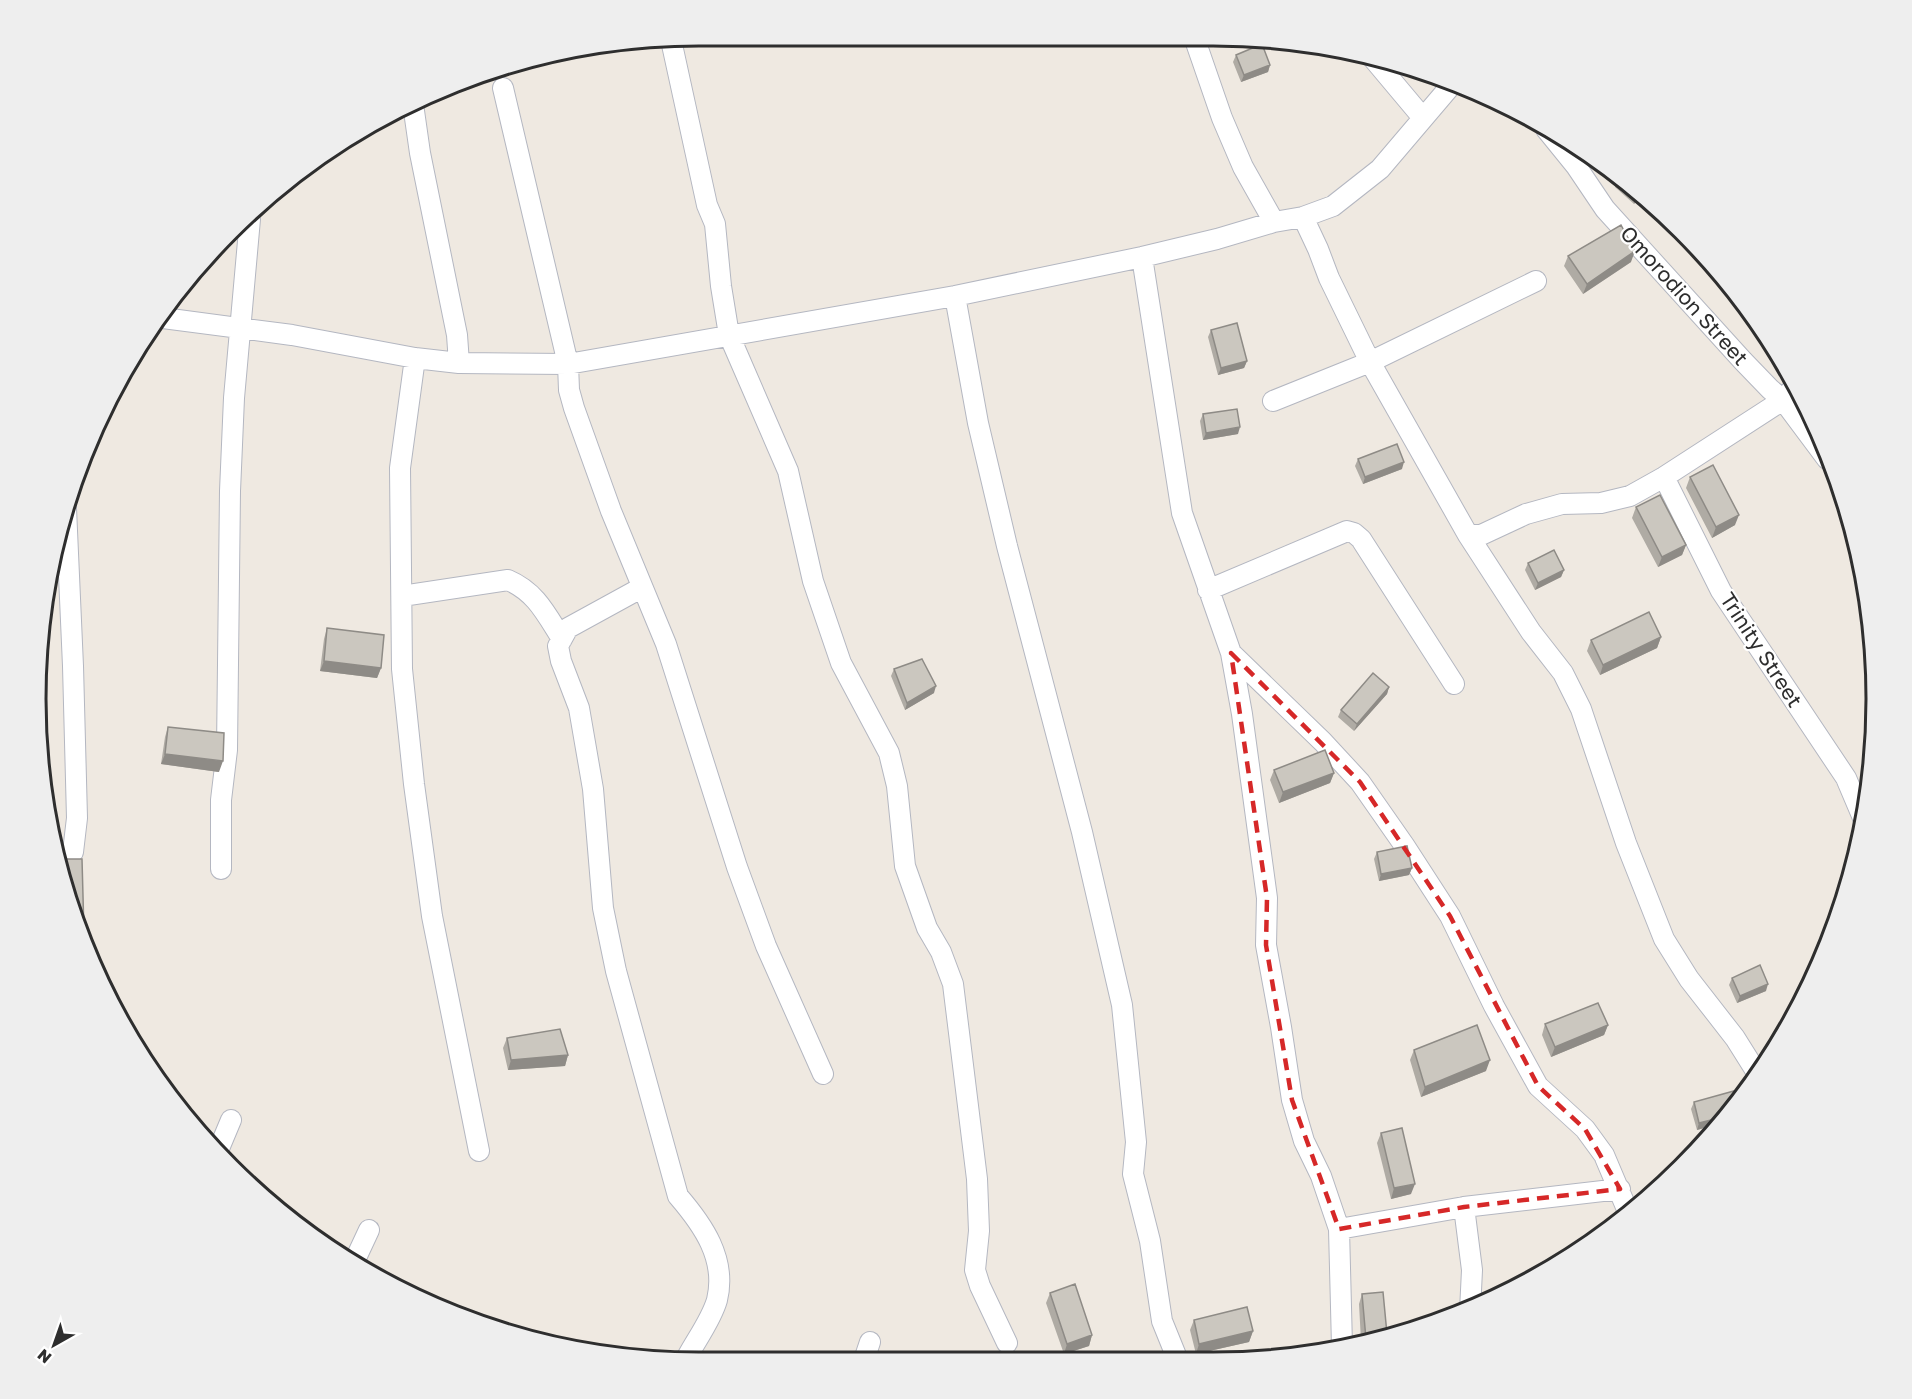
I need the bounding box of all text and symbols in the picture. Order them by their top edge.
street label: Omorodion Street [1615,220,1754,370]
street label: Trinity Street [1715,587,1809,712]
north arrow [24,1315,84,1375]
text: N [33,1345,55,1368]

